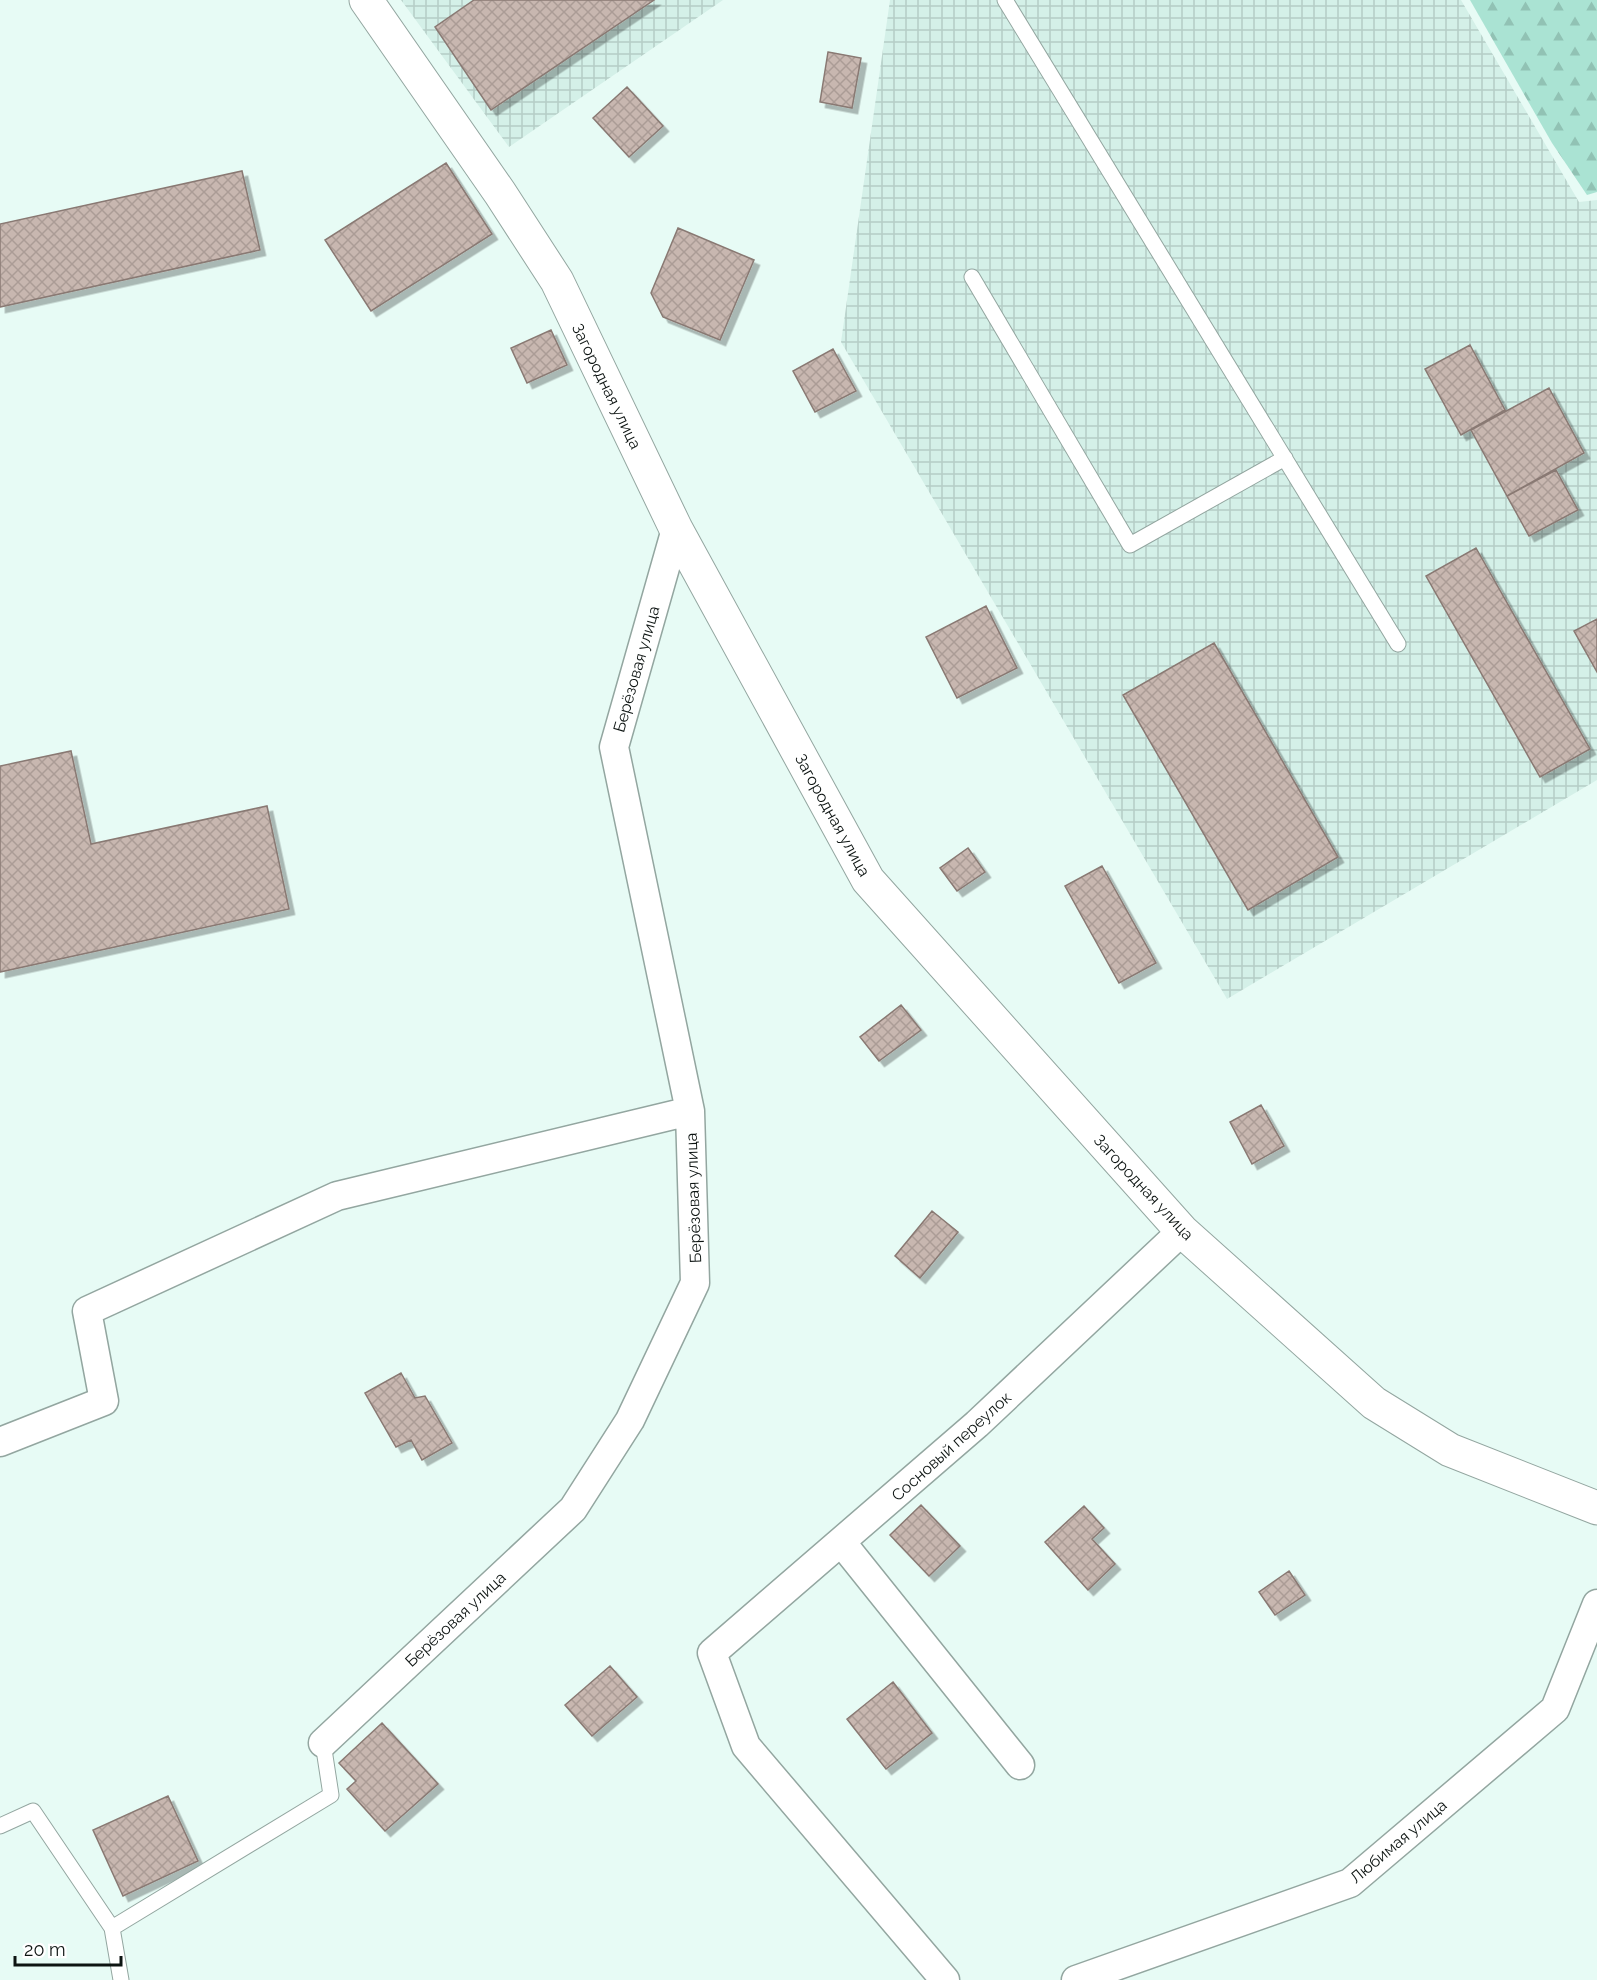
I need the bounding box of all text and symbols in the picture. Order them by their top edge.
street label: Загородная улица [568,320,645,452]
street label: Берёзовая улица [609,604,664,734]
street label: Загородная улица [791,751,874,880]
street label: Загородная улица [1090,1131,1197,1244]
street label: Берёзовая улица [682,1132,705,1264]
street label: Сосновый переулок [888,1388,1015,1505]
street label: Берёзовая улица [401,1568,510,1671]
street label: Любимая улица [1346,1795,1451,1887]
scale bar [15,1929,122,1967]
text: 20 m [24,1939,66,1960]

